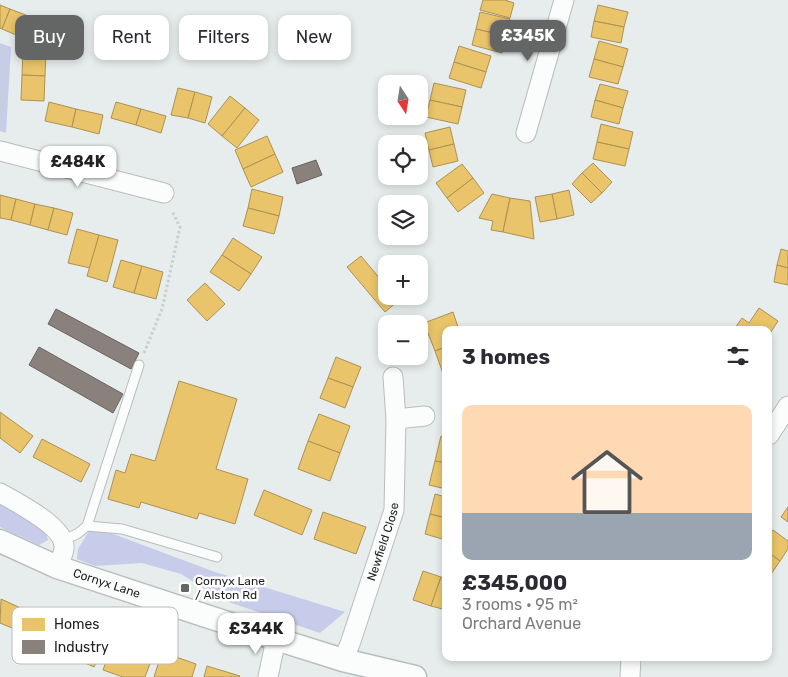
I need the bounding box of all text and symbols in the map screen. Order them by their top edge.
chip: Buy [15,15,84,60]
chip: Rent [94,15,169,60]
chip: Filters [179,15,268,60]
chip: New [278,15,351,60]
pin: £345K [493,20,563,62]
text: £345K [501,26,555,45]
north arrow [378,75,428,125]
map controls [378,75,428,365]
button: locate [378,135,428,185]
pin: £484K [43,146,113,188]
text: £484K [51,152,105,171]
button: layers [378,195,428,245]
button: + [378,255,428,305]
button: − [378,315,428,365]
icon: filters [724,342,752,370]
text: 3 homes [462,344,550,369]
icon: home [562,437,652,527]
street label: Newfield Close [364,502,401,583]
street label: Cornyx Lane [71,566,142,601]
text: £345,000 [462,570,567,595]
place label: Cornyx Lane / Alston Rd [195,574,265,602]
marker: Cornyx Lane / Alston Rd [179,582,191,594]
text: 3 rooms · 95 m² [462,595,578,614]
legend [12,607,178,664]
pin: £344K [221,612,291,655]
text: Orchard Avenue [462,614,581,633]
text: Homes [54,616,99,633]
text: £344K [229,619,283,638]
text: Industry [54,639,109,656]

